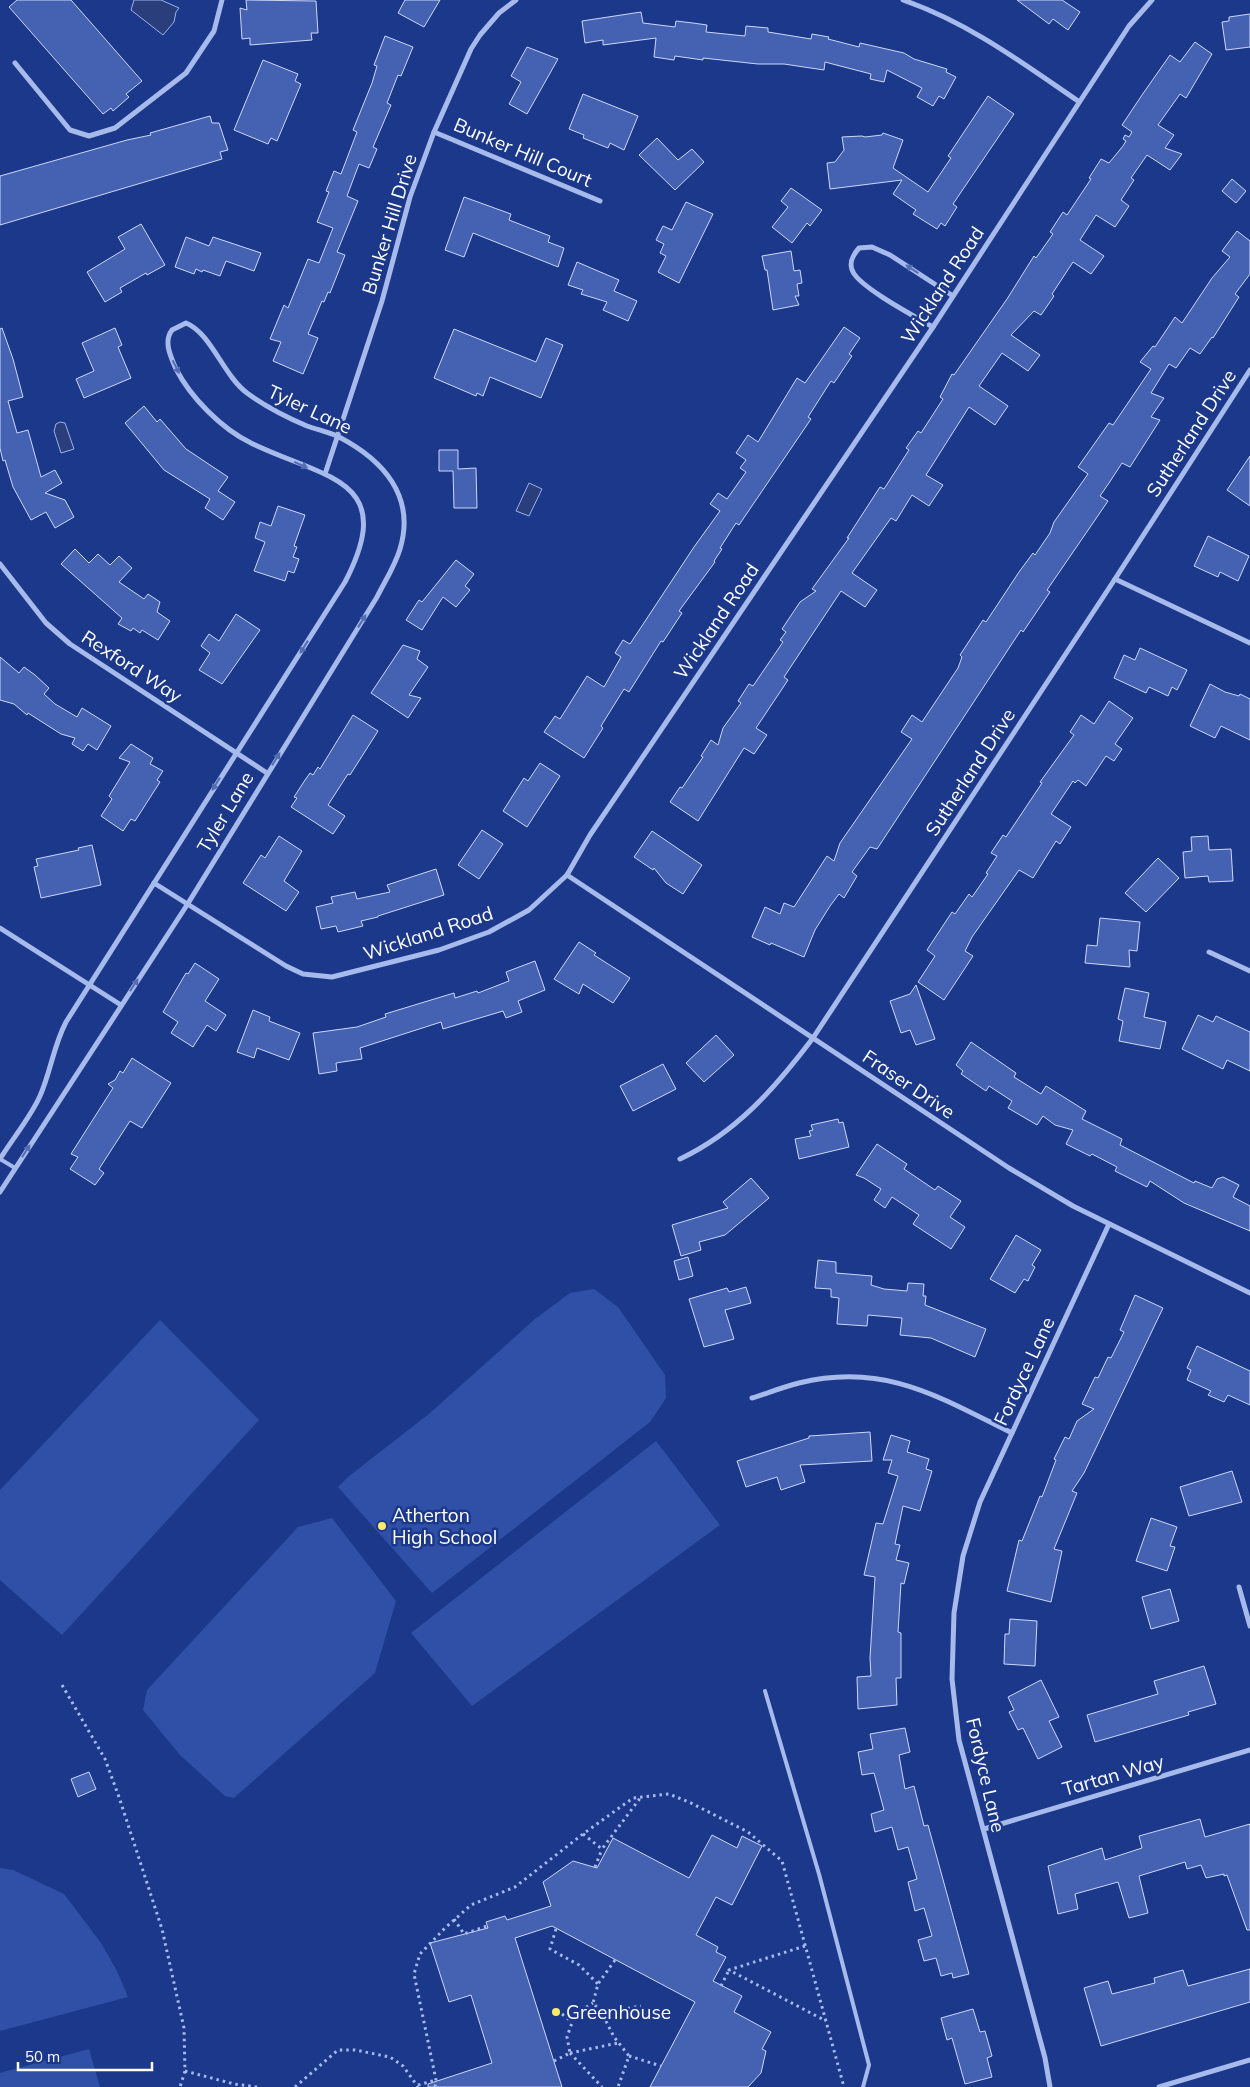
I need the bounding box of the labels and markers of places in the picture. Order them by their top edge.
place label: Atherton High School [392,1503,497,1549]
marker: Atherton High School [376,1520,388,1532]
place label: Greenhouse [566,2000,671,2024]
marker: Greenhouse [550,2006,562,2018]

